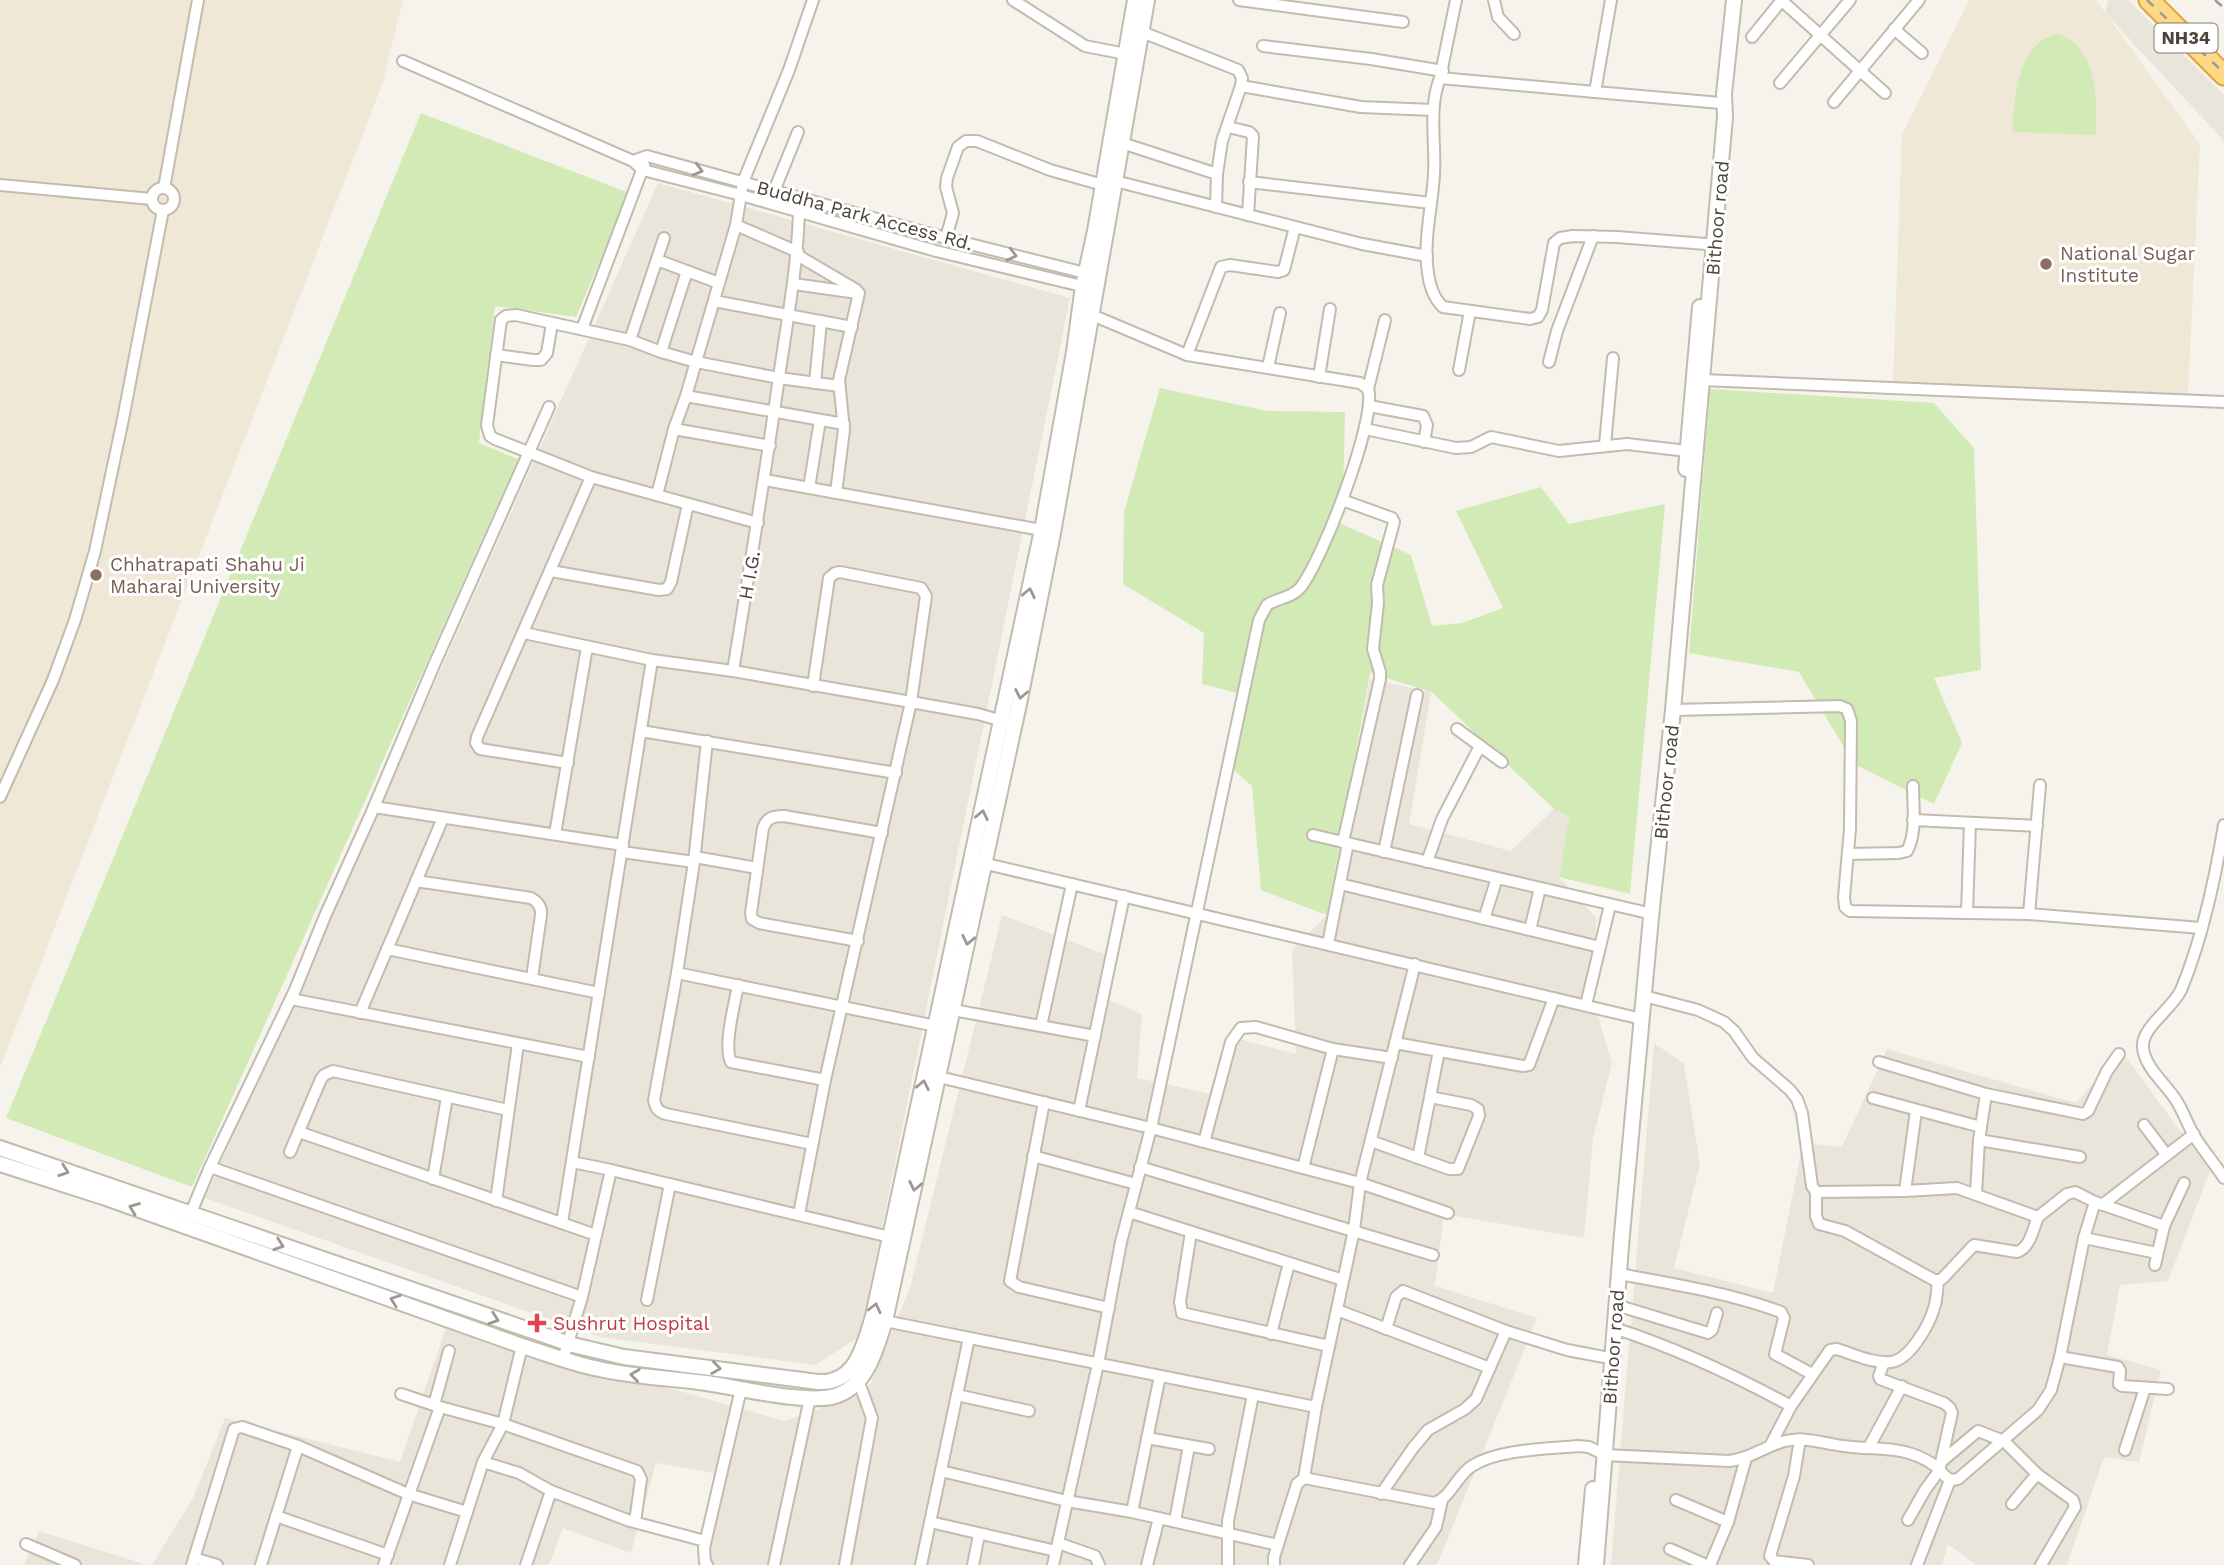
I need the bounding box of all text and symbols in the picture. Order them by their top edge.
road number: NH34 [2154,24,2218,52]
street label: Bithoor road [1701,160,1734,276]
one-way arrow [692,162,704,176]
street label: Buddha Park Access Rd. [754,176,976,255]
place label: National Sugar Institute [2060,242,2195,287]
one-way arrow [1006,247,1018,261]
marker: National Sugar Institute [2038,256,2054,272]
street label: H I.G. [734,549,765,601]
place label: Chhatrapati Shahu Ji Maharaj University [110,553,305,598]
marker: Chhatrapati Shahu Ji Maharaj University [88,567,104,583]
one-way arrow [1020,587,1035,599]
one-way arrow [1015,688,1030,700]
street label: Bithoor road [1649,724,1684,841]
one-way arrow [973,809,988,821]
one-way arrow [961,934,976,946]
one-way arrow [914,1079,929,1091]
one-way arrow [58,1163,70,1177]
one-way arrow [908,1180,923,1192]
one-way arrow [129,1203,141,1217]
one-way arrow [273,1237,285,1251]
street label: Bithoor road [1598,1289,1629,1405]
one-way arrow [389,1294,402,1308]
one-way arrow [867,1302,881,1314]
one-way arrow [488,1311,500,1325]
place label: Sushrut Hospital [553,1312,709,1335]
marker: Sushrut Hospital [527,1313,547,1333]
one-way arrow [710,1361,721,1376]
one-way arrow [629,1368,641,1383]

